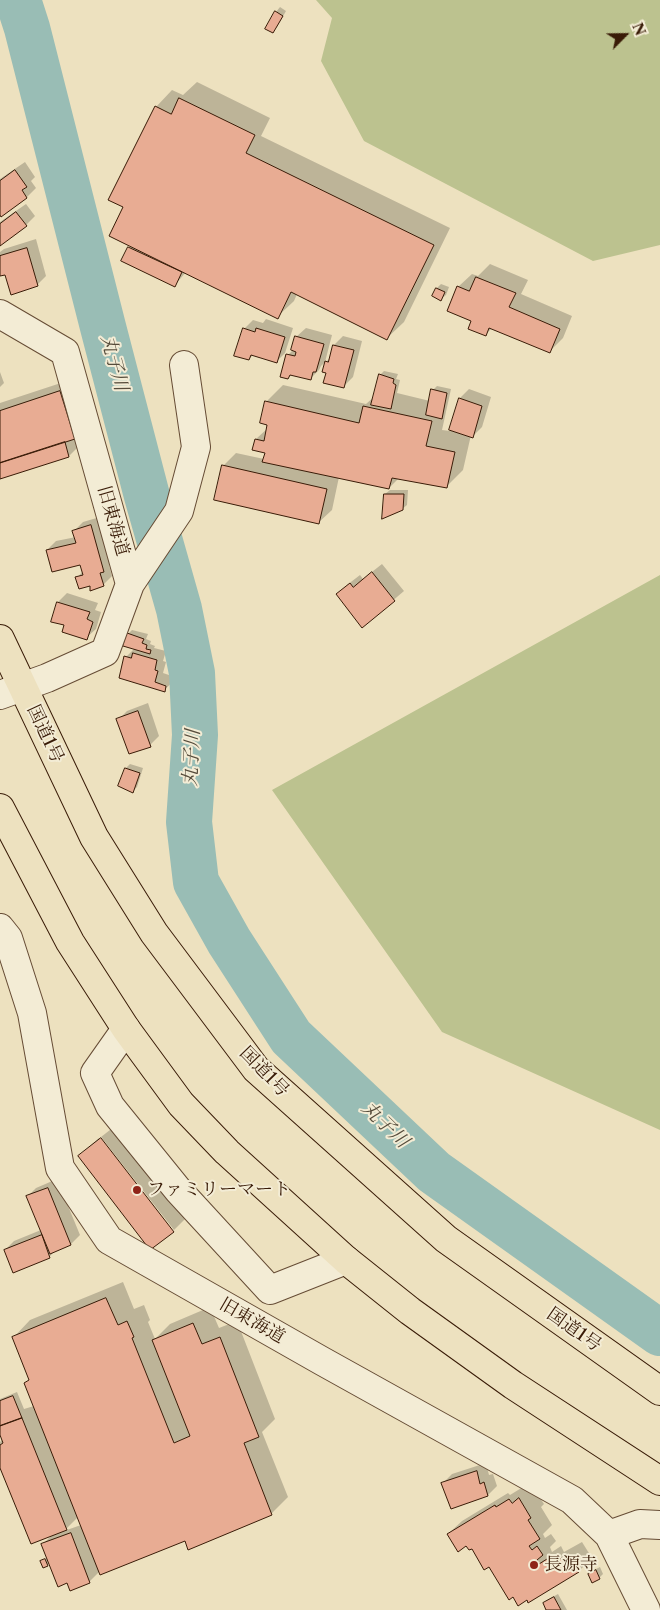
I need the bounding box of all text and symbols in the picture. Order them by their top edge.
north arrow [600,10,650,60]
text: N [628,20,649,38]
water label: 丸子川 [96,333,132,393]
street label: 旧東海道 [93,483,133,559]
street label: 国道1号 [22,702,68,766]
water label: 丸子川 [179,729,205,787]
street label: 国道1号 [235,1042,293,1102]
water label: 丸子川 [357,1097,413,1153]
place label: ファミリーマート [147,1179,291,1201]
marker: ファミリーマート [131,1184,143,1196]
street label: 旧東海道 [215,1294,289,1348]
street label: 国道1号 [543,1303,605,1357]
place label: 長源寺 [544,1554,598,1576]
marker: 長源寺 [528,1559,540,1571]

